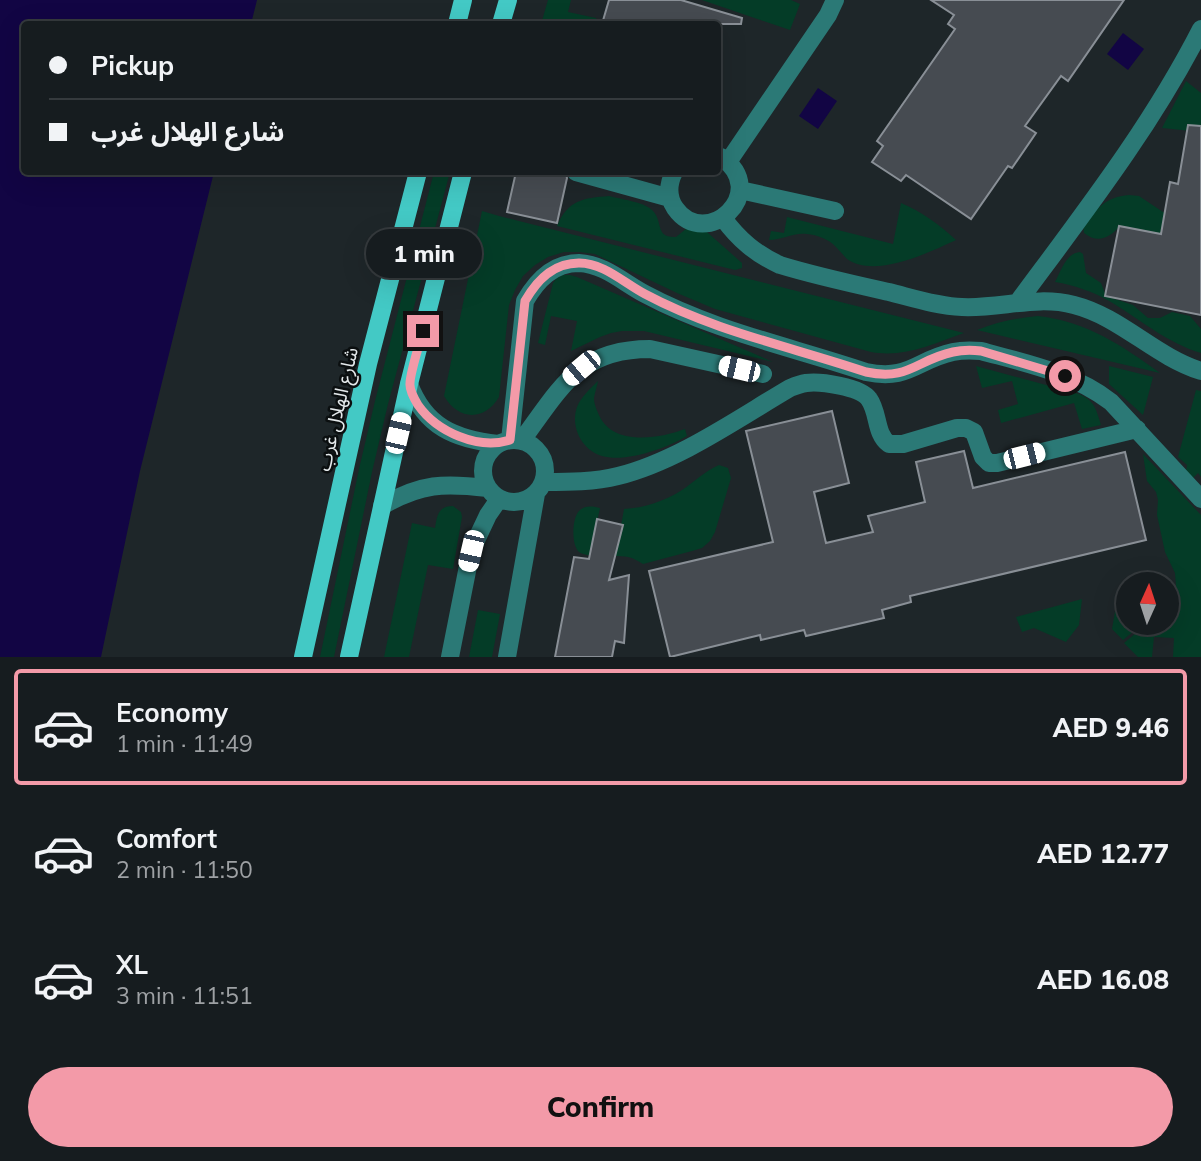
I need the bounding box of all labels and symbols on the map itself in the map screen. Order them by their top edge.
callout: 1 min [365,230,481,278]
route end [407,315,439,347]
street label: شارع الهلال غرب [311,345,365,474]
car [559,346,604,390]
car [717,354,762,384]
route start [1049,360,1081,392]
car [384,410,413,456]
car [1002,441,1047,471]
car [457,528,486,574]
north arrow [1116,572,1180,635]

